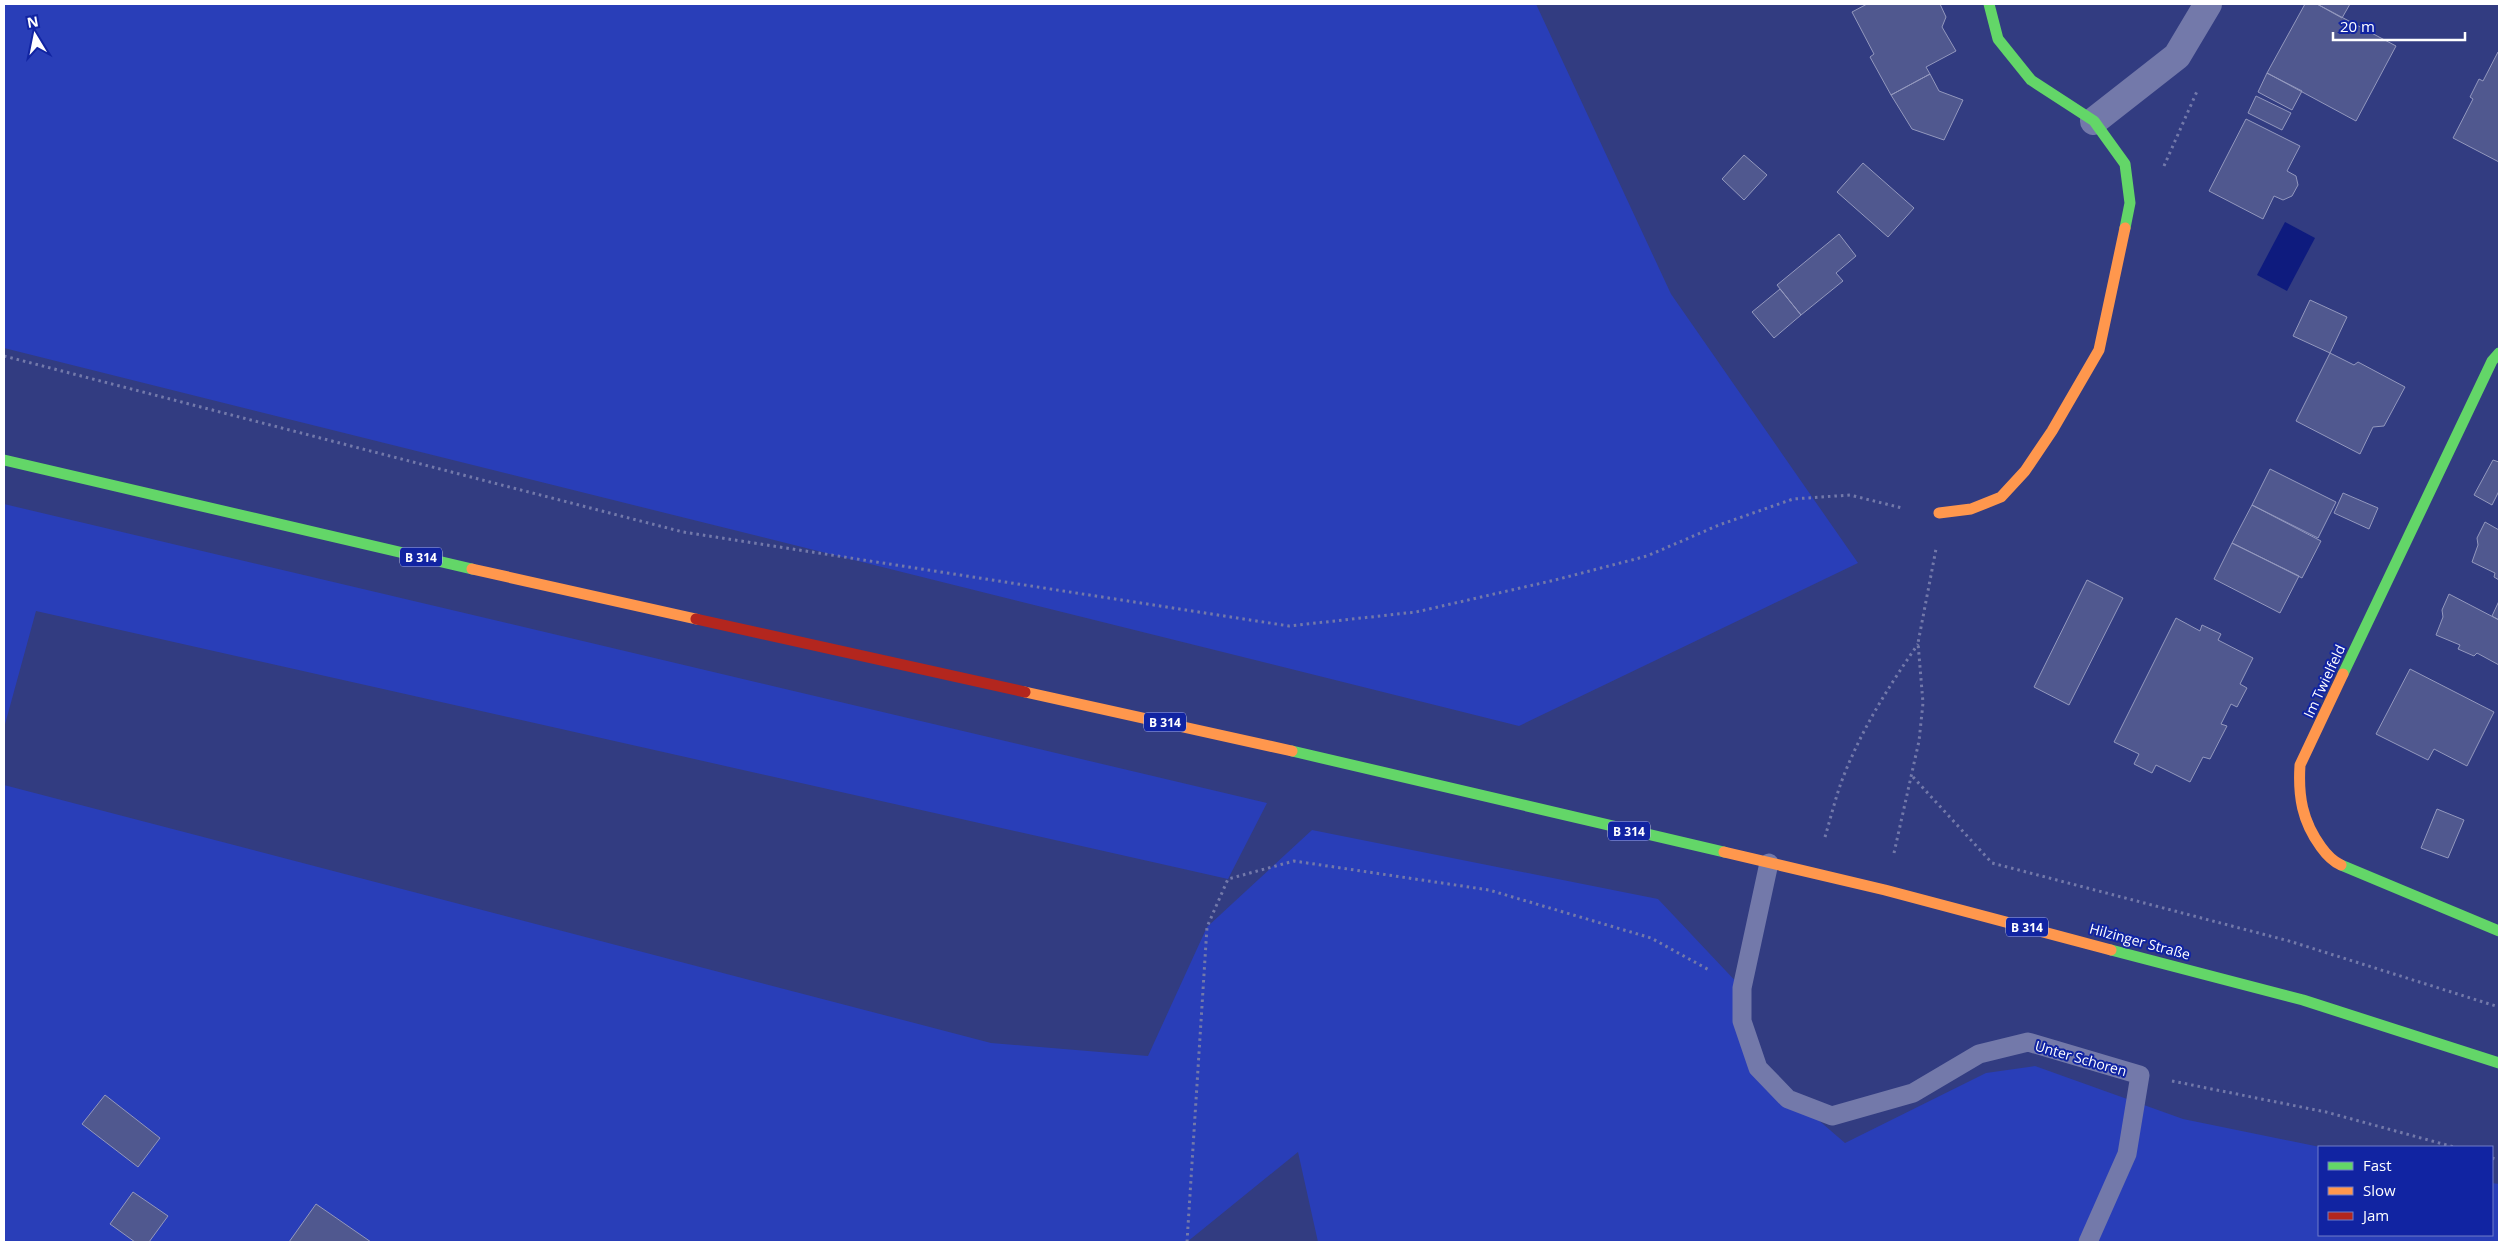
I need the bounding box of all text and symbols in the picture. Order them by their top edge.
north arrow [10,10,60,60]
scale bar [2333,10,2466,42]
text: N [25,11,40,32]
text: 20 m [2340,16,2375,36]
road number: B 314 [400,548,442,566]
street label: Im Twielfeld [2299,641,2349,721]
road number: B 314 [1144,712,1186,732]
road number: B 314 [1608,821,1650,840]
road number: B 314 [2006,918,2048,936]
street label: Hilzinger Straße [2087,918,2193,964]
street label: Unter Schoren [2033,1036,2129,1080]
legend [2318,1146,2493,1236]
text: Fast [2363,1155,2392,1175]
text: Slow [2363,1180,2396,1200]
text: Jam [2361,1205,2389,1225]

